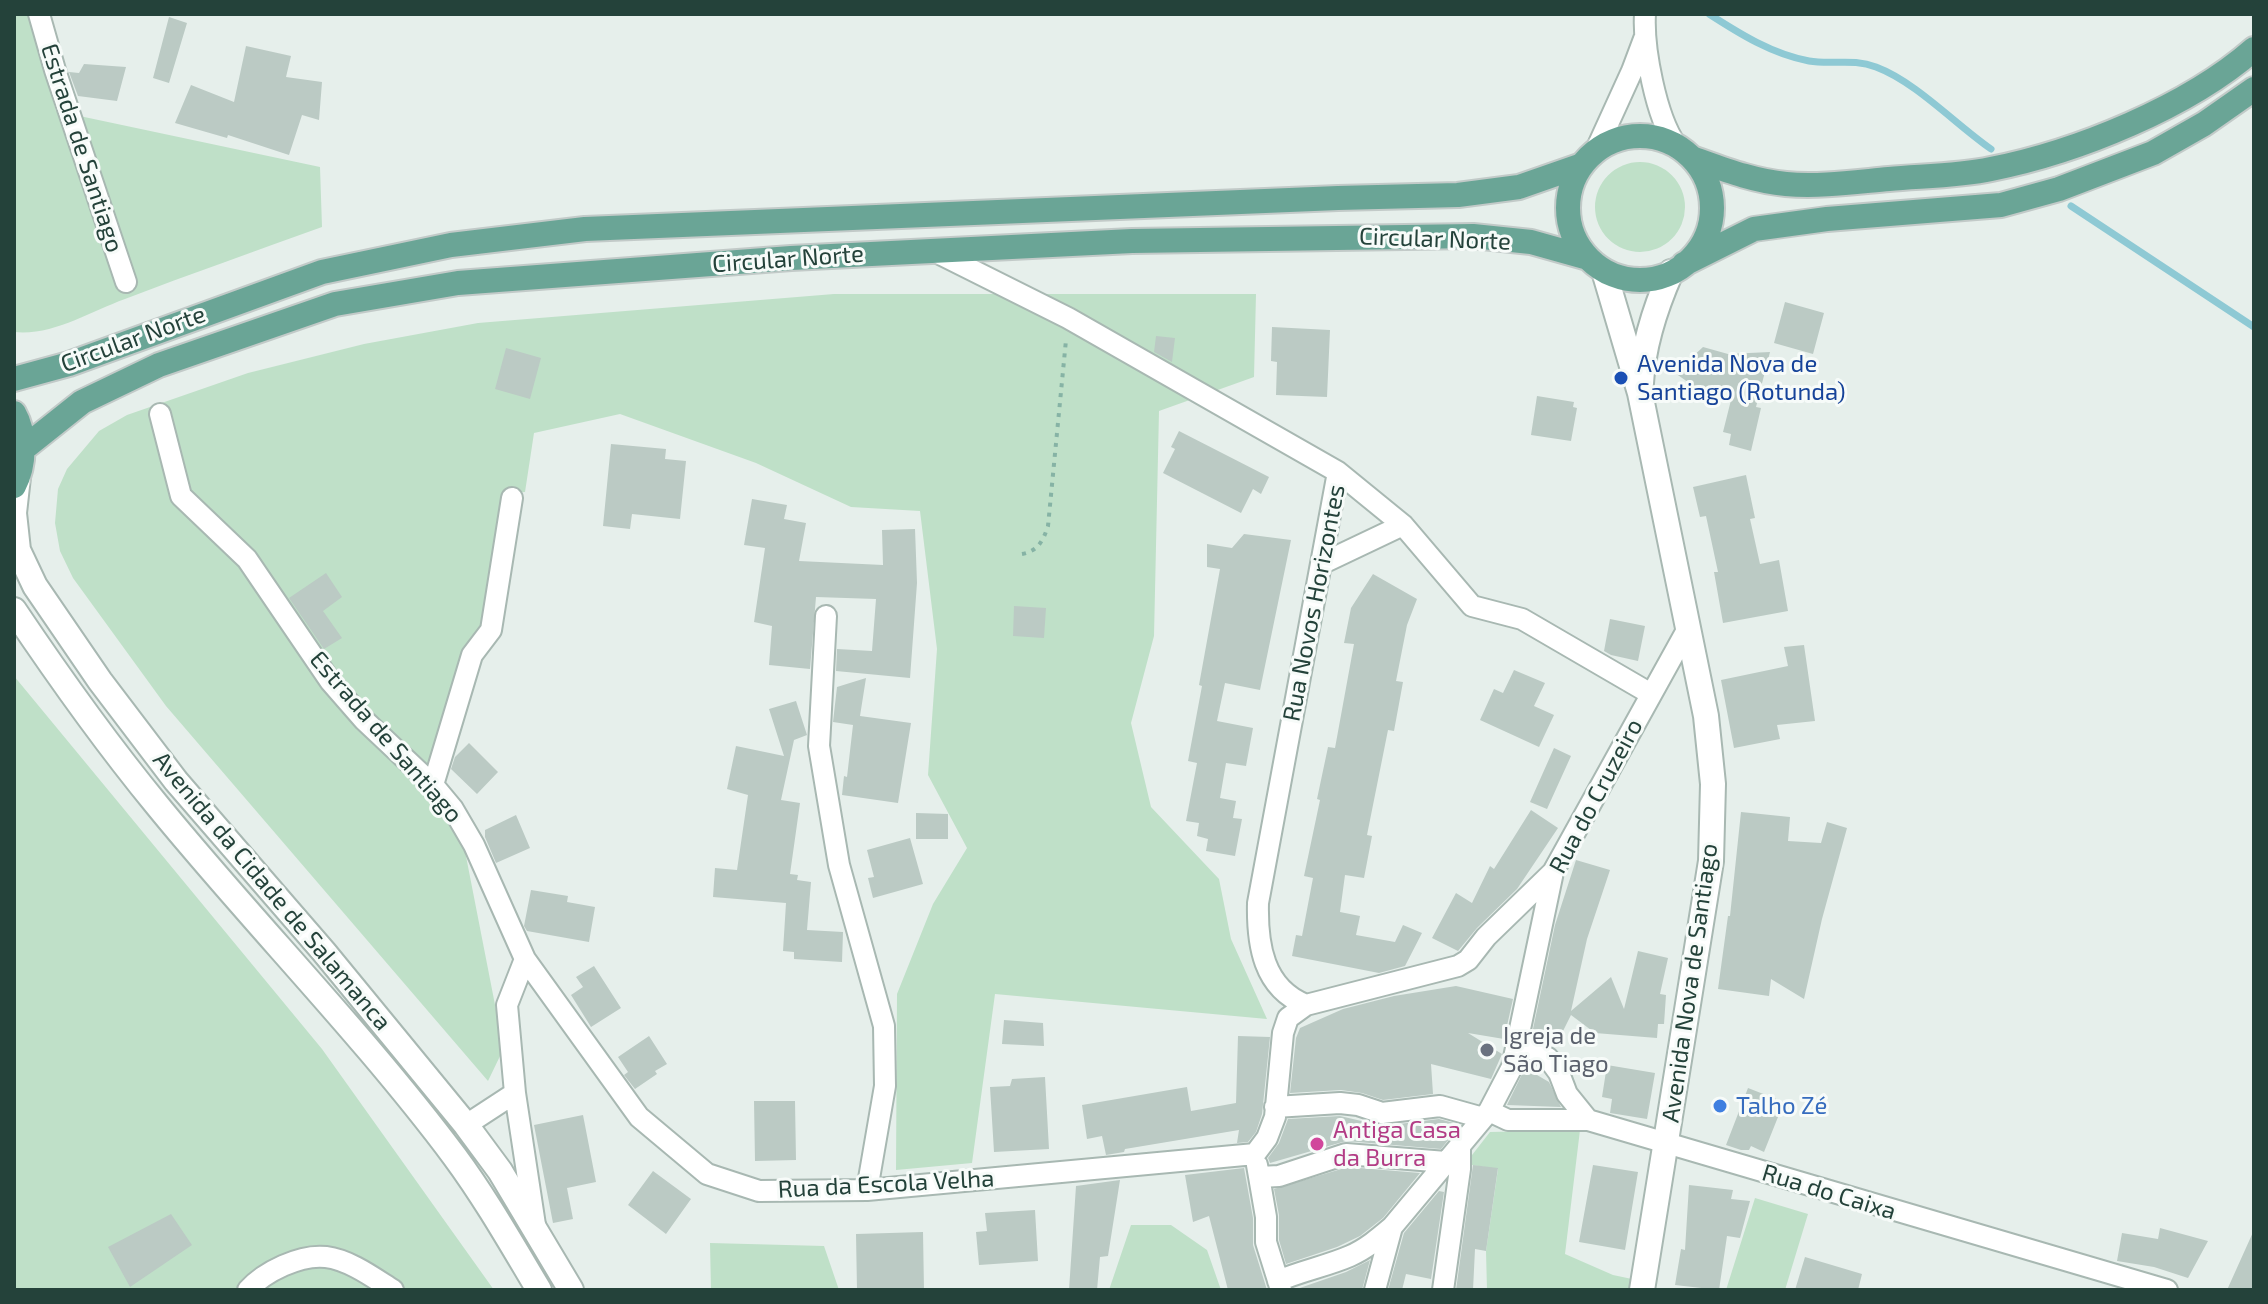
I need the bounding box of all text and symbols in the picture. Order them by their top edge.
street label: Estrada de Santiago [35,40,129,256]
street label: Circular Norte [1359,222,1511,256]
street label: Circular Norte [711,239,865,279]
street label: Circular Norte [57,300,209,378]
place label: Avenida Nova de Santiago (Rotunda) [1637,350,1846,406]
marker: Avenida Nova de Santiago (Rotunda) [1612,369,1630,387]
street label: Rua Novos Horizontes [1277,482,1351,724]
street label: Estrada de Santiago [304,645,468,829]
street label: Rua do Cruzeiro [1543,714,1649,878]
street label: Avenida da Cidade de Salamanca [147,746,397,1036]
street label: Avenida Nova de Santiago [1656,842,1724,1124]
place label: Igreja de São Tiago [1503,1022,1609,1078]
marker: Igreja de São Tiago [1478,1041,1496,1059]
place label: Talho Zé [1736,1092,1827,1120]
marker: Talho Zé [1711,1097,1729,1115]
place label: Antiga Casa da Burra [1333,1116,1461,1172]
marker: Antiga Casa da Burra [1308,1135,1326,1153]
street label: Rua do Caixa [1759,1158,1899,1226]
street label: Rua da Escola Velha [777,1164,995,1204]

